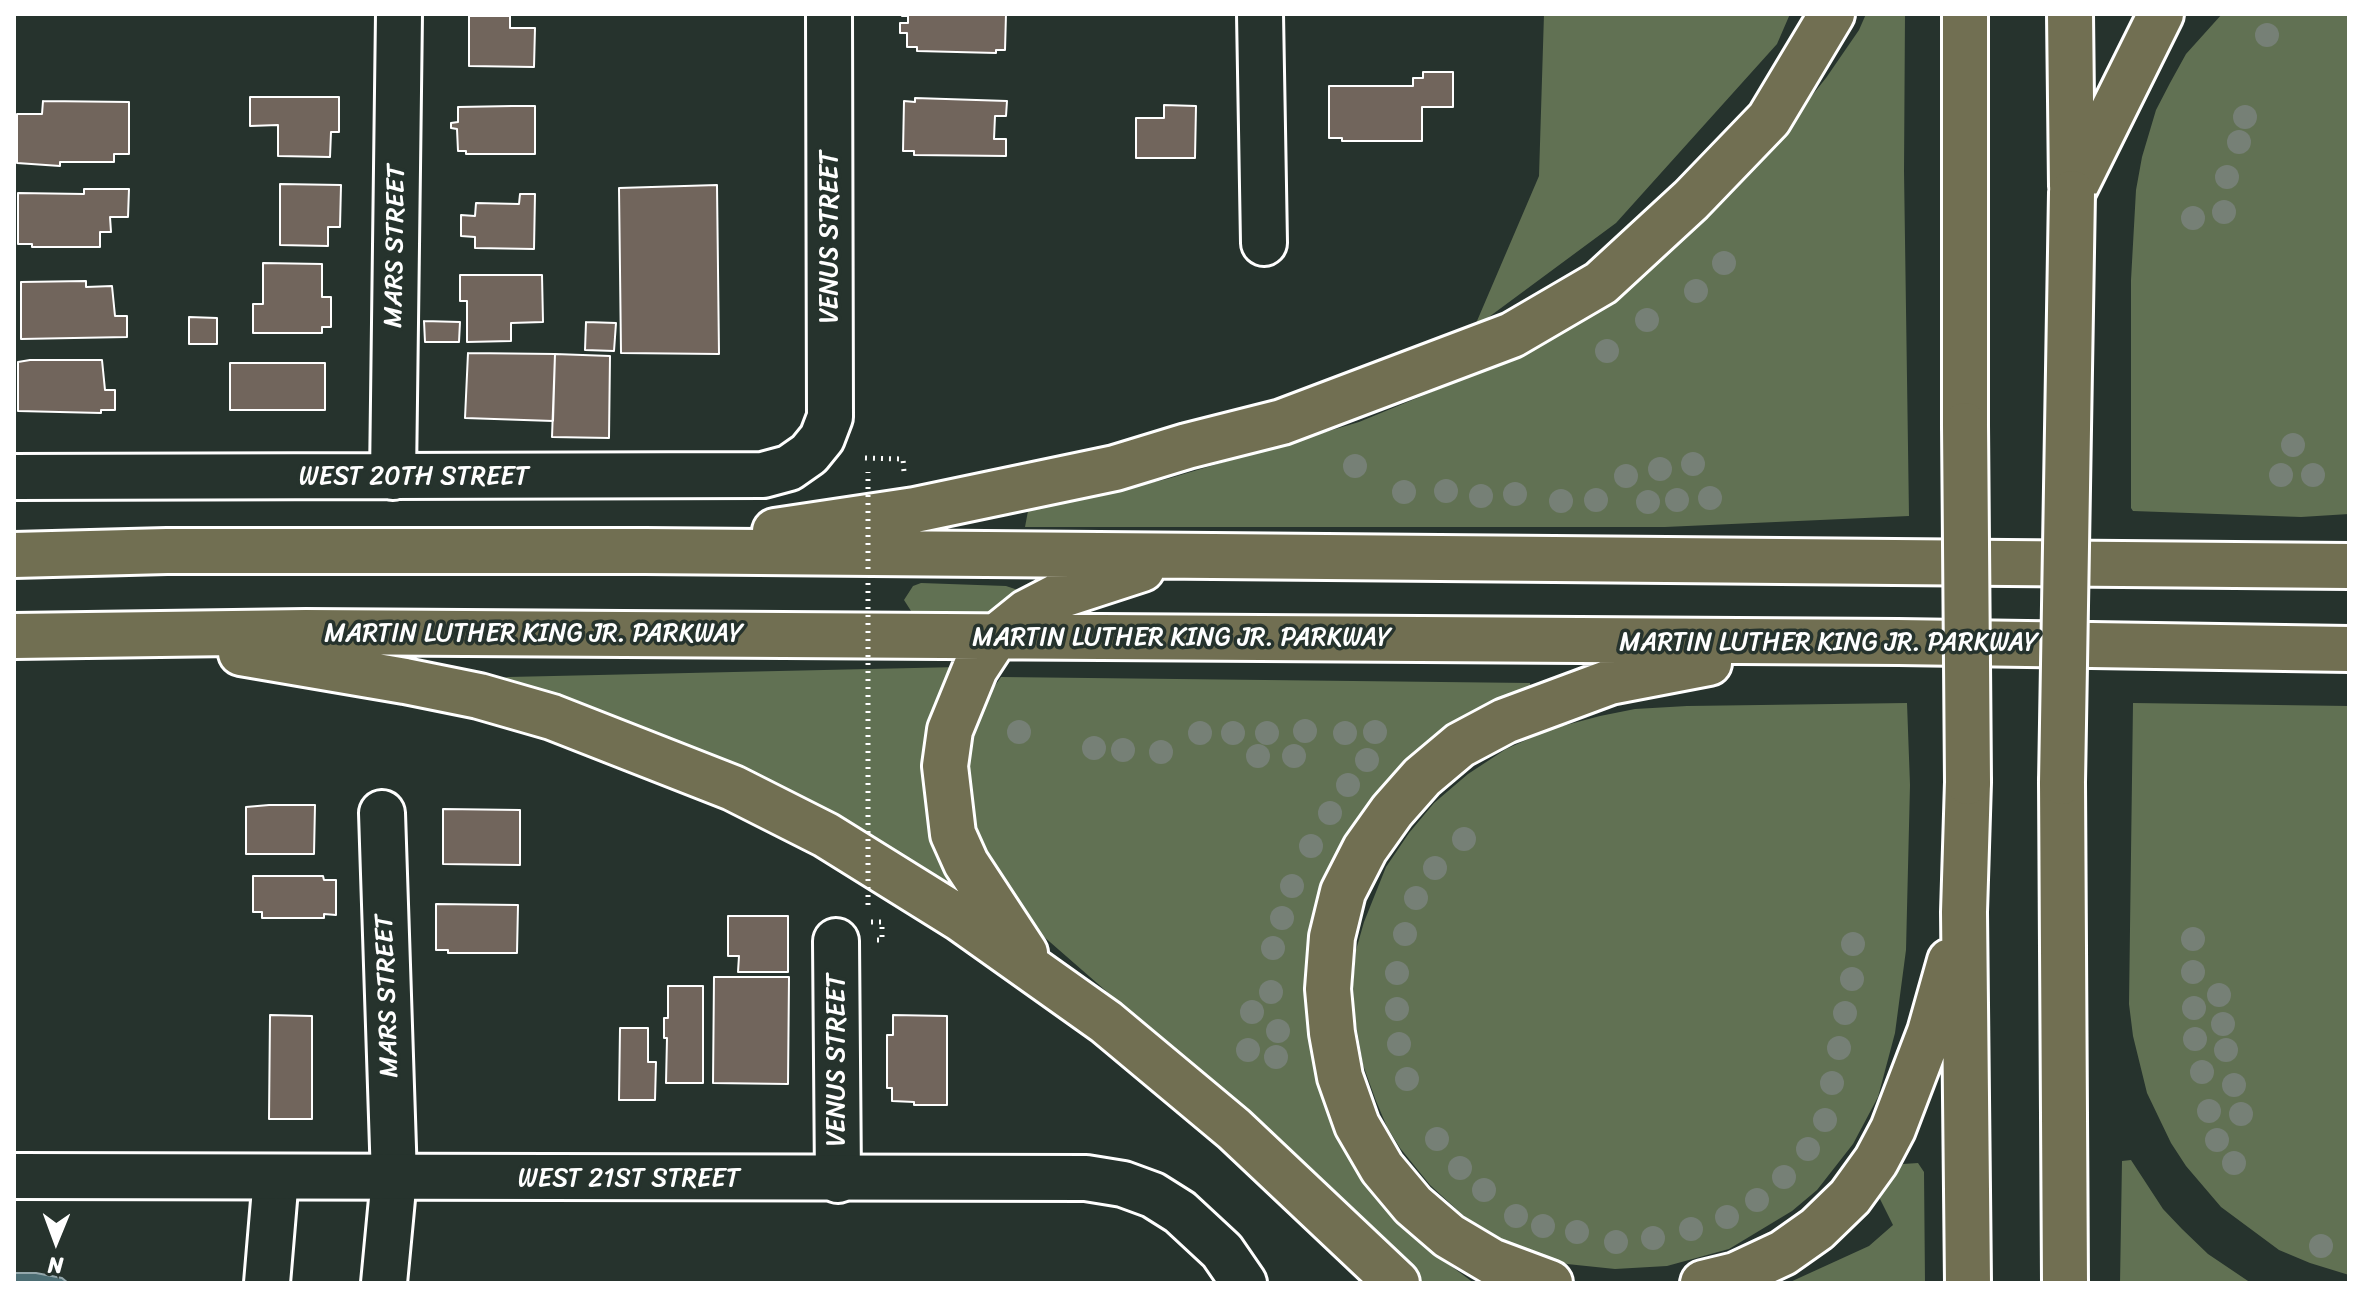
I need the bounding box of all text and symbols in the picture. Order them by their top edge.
street label: VENUS STREET [814,151,846,323]
street label: MARS STREET [379,164,413,328]
street label: WEST 20TH STREET [299,461,529,493]
street label: MARTIN LUTHER KING JR. PARKWAY [324,618,744,650]
street label: MARTIN LUTHER KING JR. PARKWAY [972,622,1392,654]
street label: MARTIN LUTHER KING JR. PARKWAY [1619,627,2039,659]
street label: MARS STREET [370,914,406,1078]
street label: VENUS STREET [821,974,853,1146]
street label: WEST 21ST STREET [518,1163,740,1195]
north arrow [16,1201,96,1281]
text: N [48,1246,64,1285]

